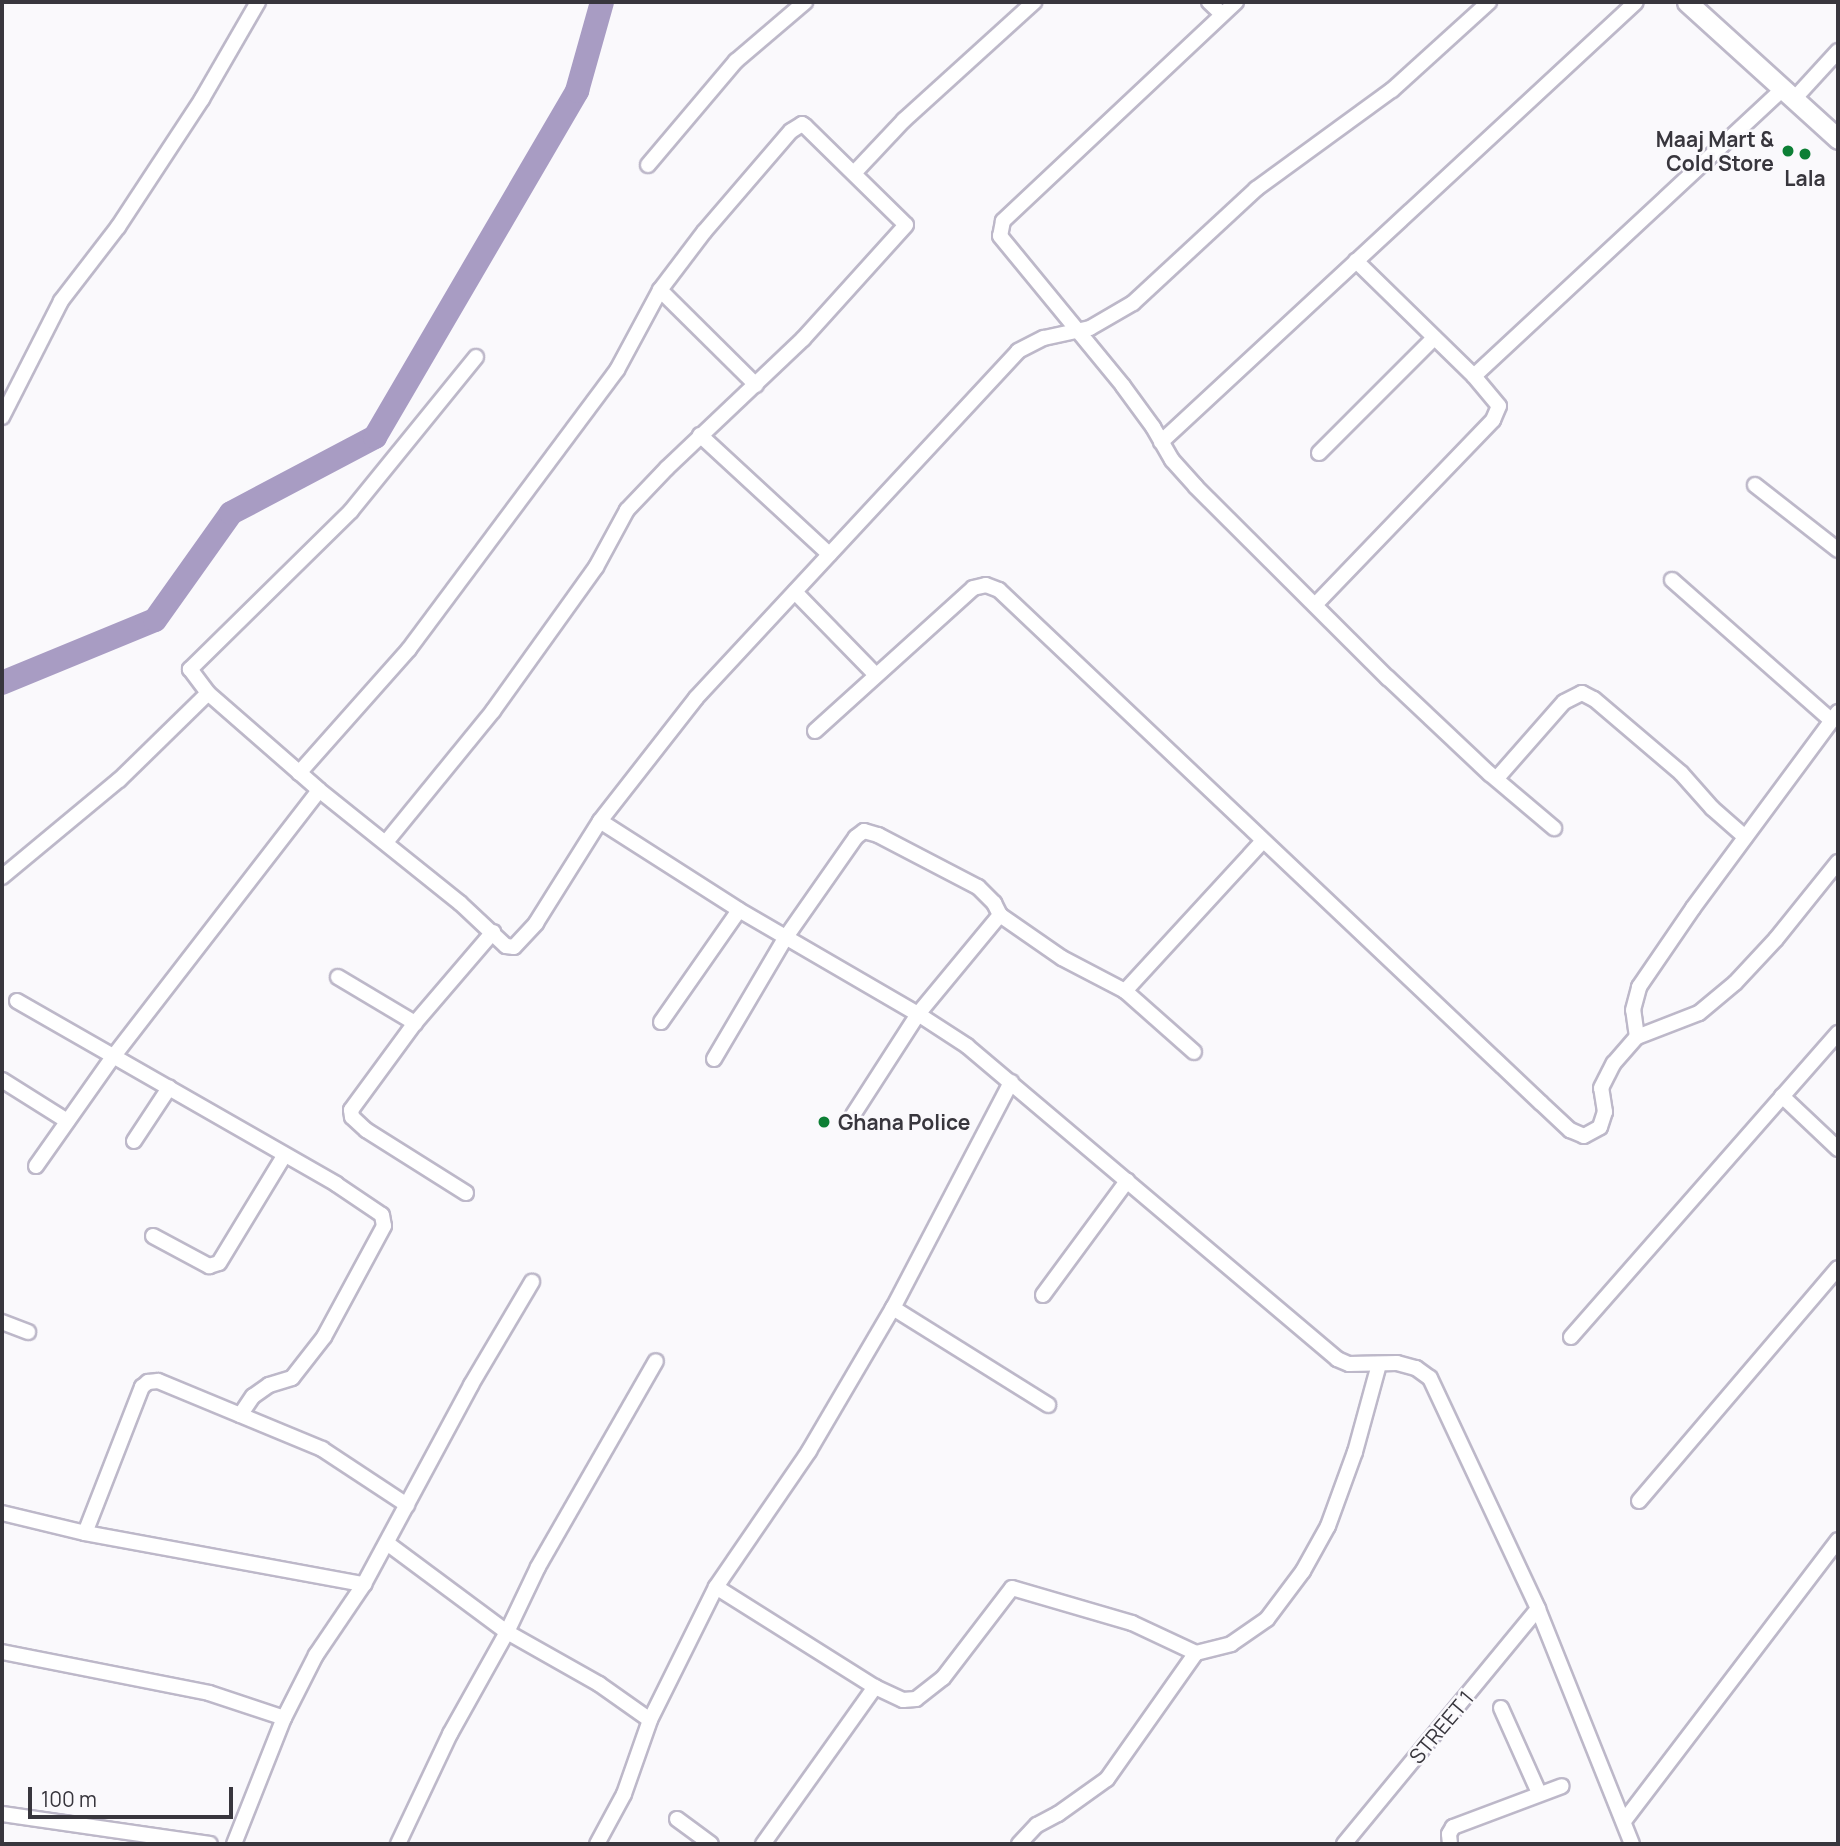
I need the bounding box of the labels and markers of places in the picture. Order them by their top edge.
place label: Maaj Mart & Cold Store [1656,126,1774,176]
marker: Maaj Mart & Cold Store [1780,143,1796,159]
marker: Lala [1797,146,1813,162]
place label: Lala [1784,165,1826,191]
place label: Ghana Police [838,1109,970,1135]
marker: Ghana Police [816,1114,832,1130]

